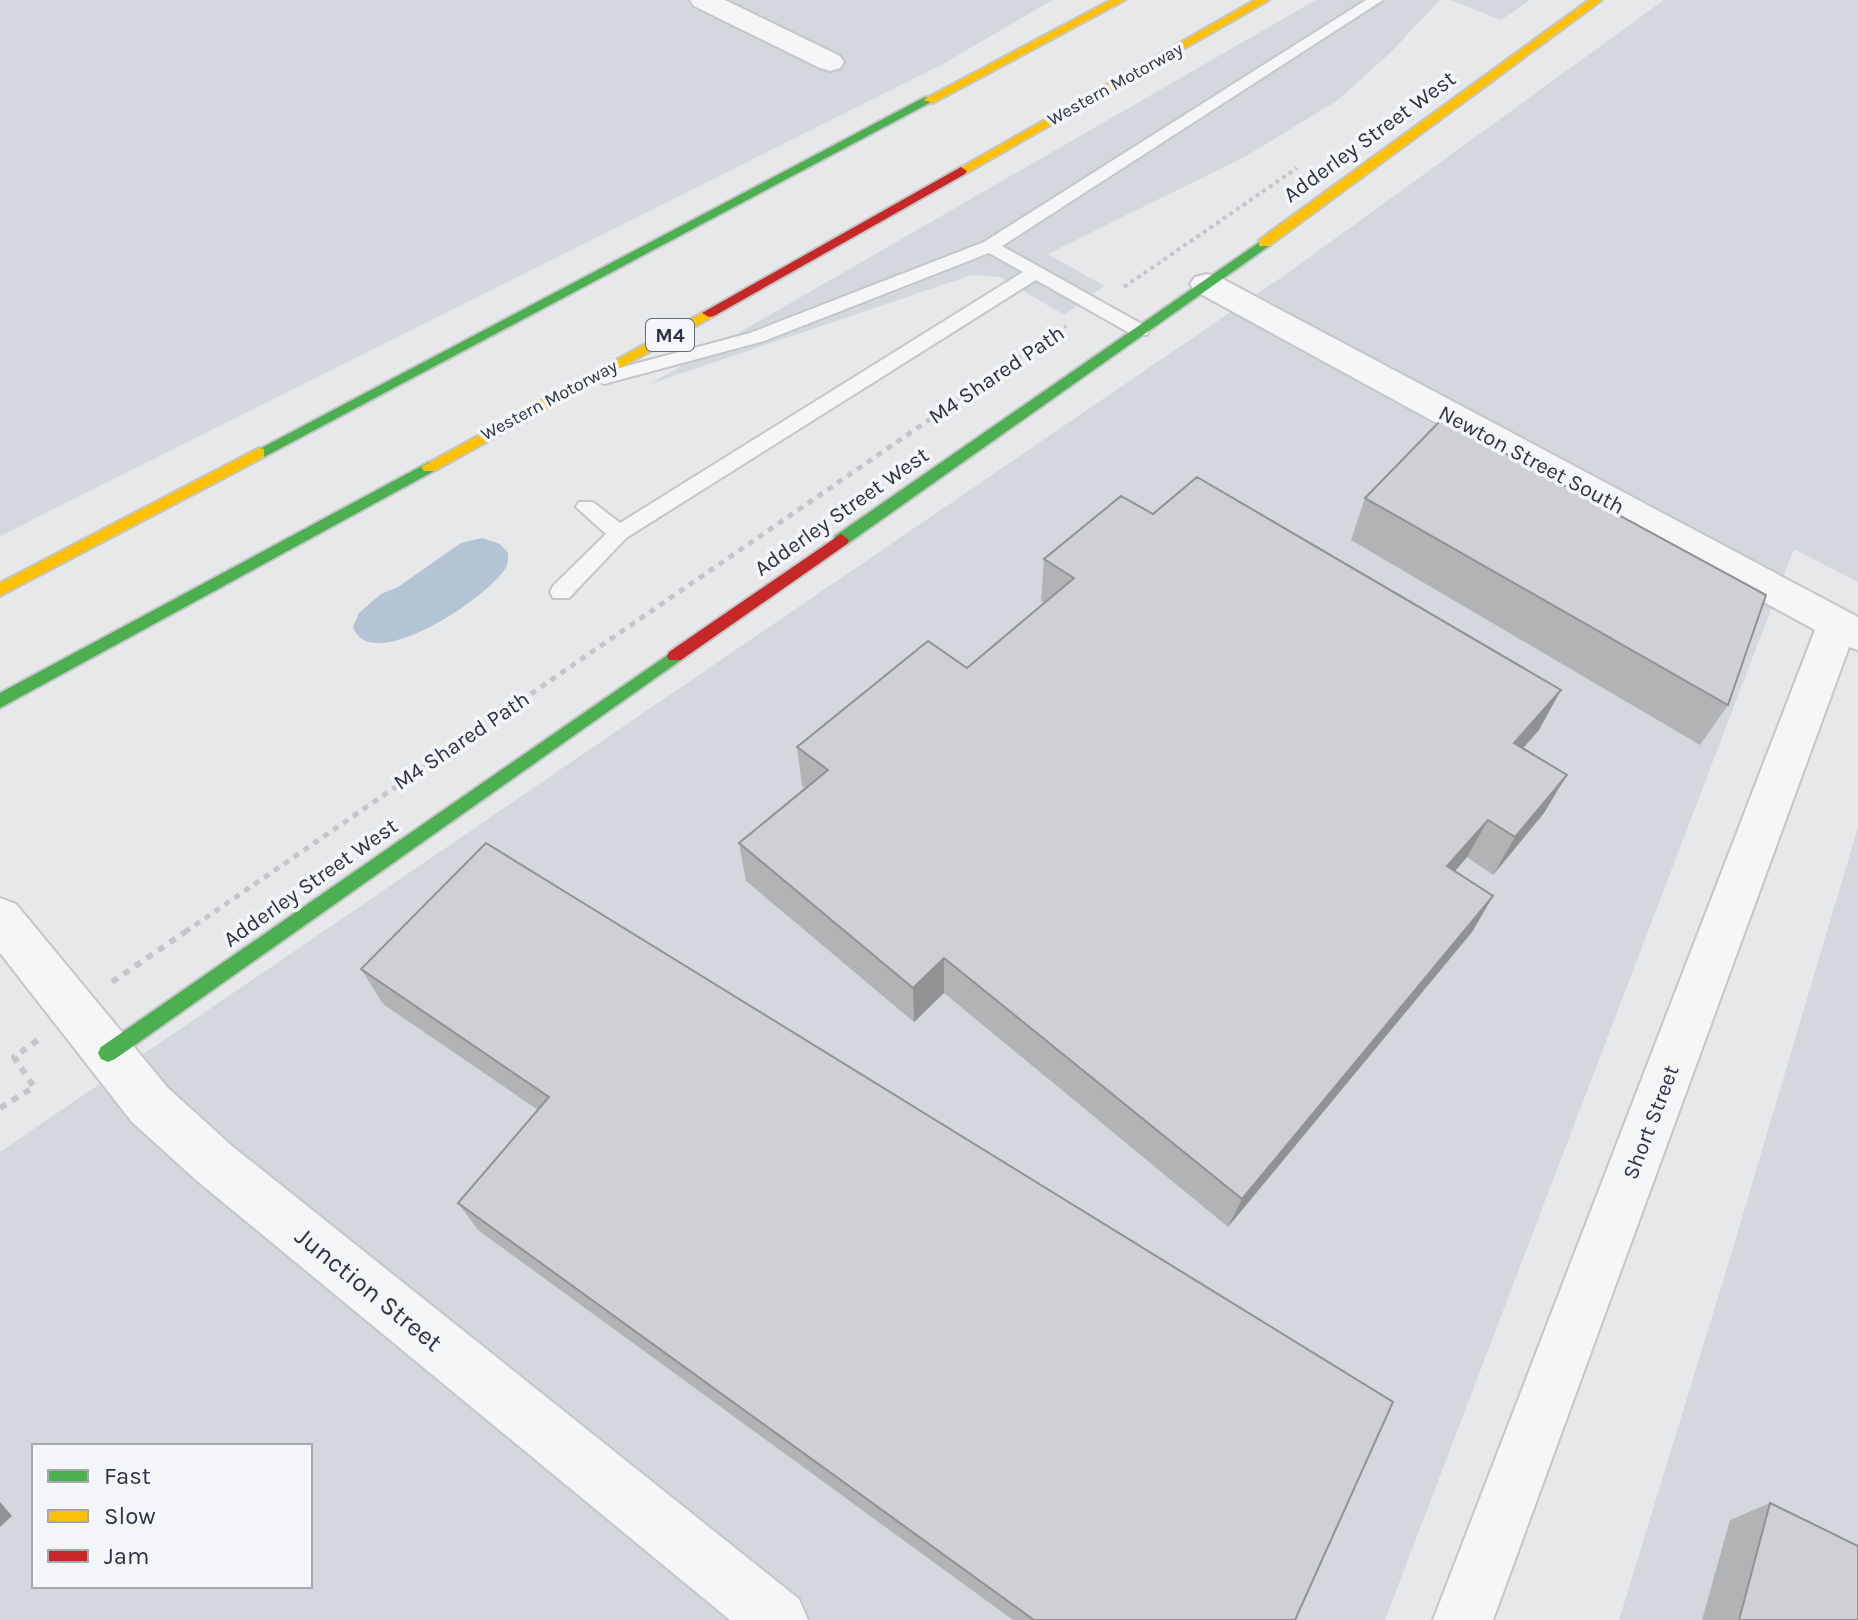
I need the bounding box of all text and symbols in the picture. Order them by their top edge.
street label: Western Motorway [1043,37,1187,130]
street label: Adderley Street West [1278,66,1461,208]
road number: M4 [646,319,694,351]
street label: M4 Shared Path [924,320,1069,430]
street label: Western Motorway [477,354,622,445]
street label: Newton Street South [1434,400,1629,520]
street label: Adderley Street West [750,442,934,582]
street label: M4 Shared Path [389,686,534,796]
street label: Adderley Street West [219,813,403,953]
street label: Short Street [1617,1061,1685,1183]
street label: Junction Street [289,1221,449,1358]
legend [32,1444,312,1588]
text: Fast [104,1462,151,1490]
text: Slow [104,1502,156,1530]
text: Jam [104,1542,149,1570]

